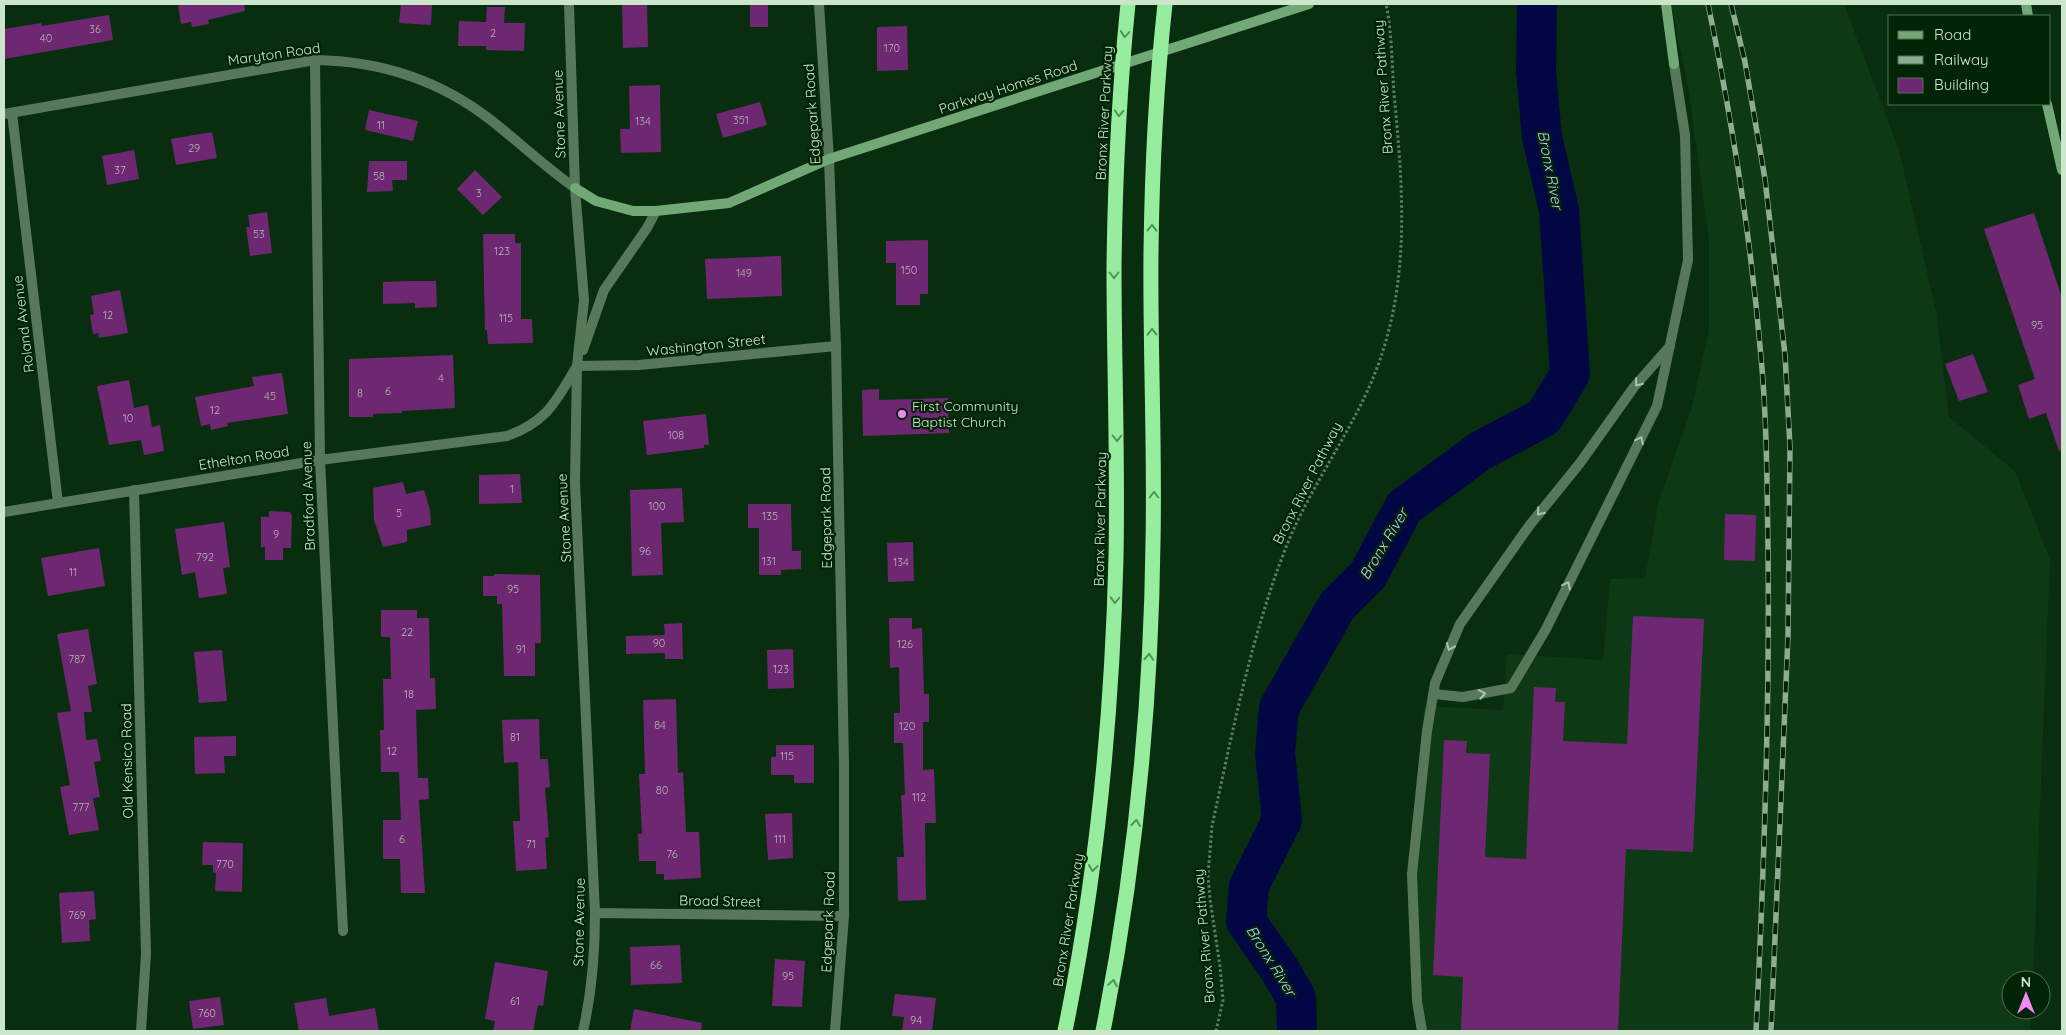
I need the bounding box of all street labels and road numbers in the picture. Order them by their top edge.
street label: Bronx River Pathway [1369,19,1397,155]
street label: Maryton Road [227,39,321,69]
street label: Bronx River Parkway [1091,45,1117,181]
street label: Parkway Homes Road [936,56,1080,118]
street label: Edgepark Road [799,63,825,165]
street label: Stone Avenue [548,69,570,159]
street label: Roland Avenue [8,274,38,374]
street label: Washington Street [646,330,767,360]
street label: Bronx River Pathway [1268,419,1346,547]
street label: Bradford Avenue [297,441,319,551]
street label: Ethelton Road [197,442,291,474]
street label: Bronx River Parkway [1090,451,1110,587]
street label: Edgepark Road [816,467,836,569]
street label: Stone Avenue [553,473,575,563]
street label: Old Kensico Road [117,703,137,819]
street label: Bronx River Parkway [1049,852,1087,988]
street label: Bronx River Pathway [1189,868,1219,1004]
street label: Edgepark Road [817,871,839,973]
street label: Stone Avenue [569,877,589,967]
street label: Broad Street [679,891,761,911]

